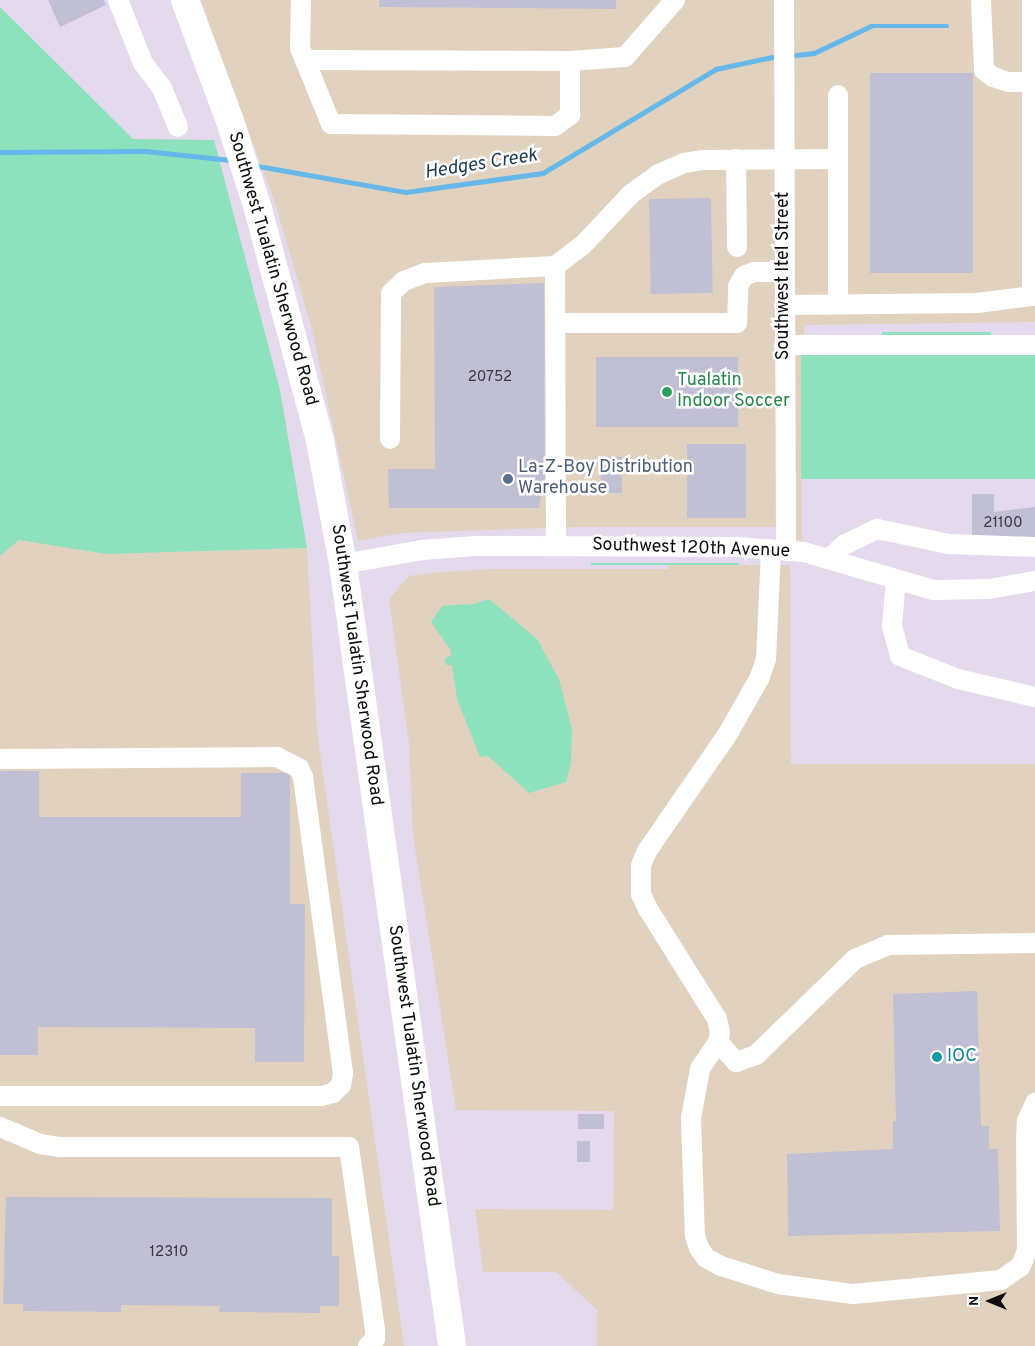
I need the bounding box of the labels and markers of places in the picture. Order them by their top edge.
place label: Tualatin Indoor Soccer [677,371,790,414]
marker: Tualatin Indoor Soccer [661,386,673,398]
place label: La-Z-Boy Distribution Warehouse [518,458,693,500]
marker: La-Z-Boy Distribution Warehouse [502,473,514,485]
place label: IOC [947,1046,977,1068]
marker: IOC [931,1051,943,1063]

